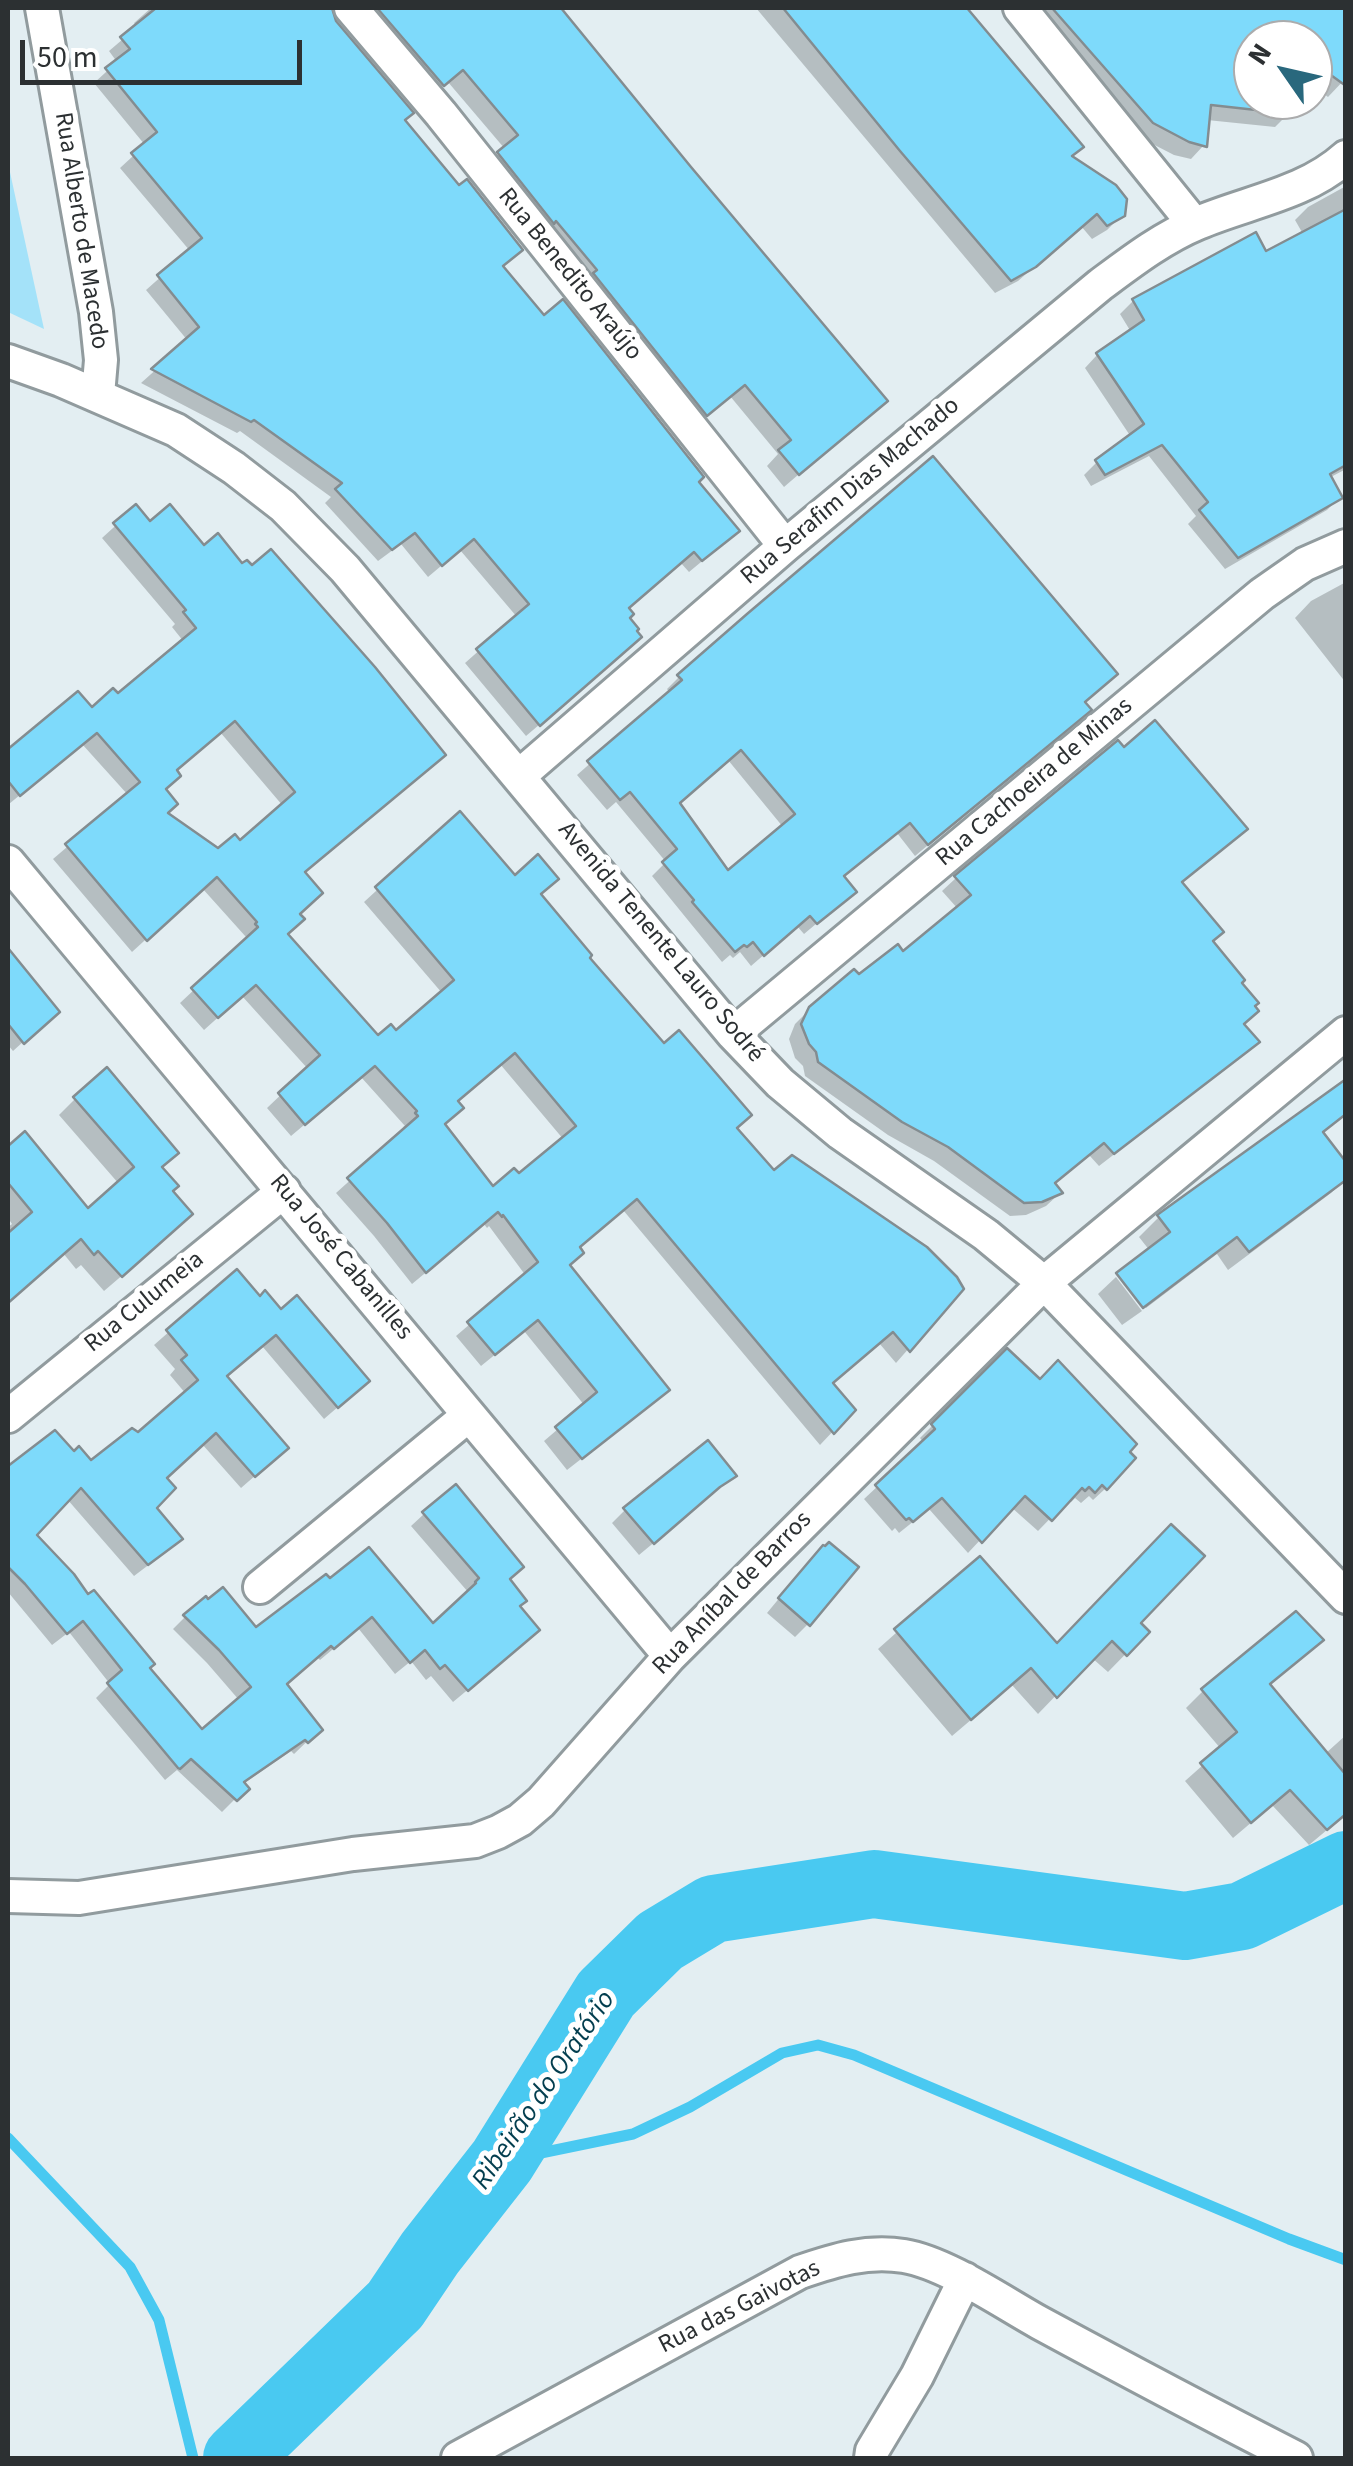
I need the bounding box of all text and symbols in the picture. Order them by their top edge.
scale bar [25,20,308,82]
north arrow [1233,20,1333,120]
text: N [1238,35,1282,73]
text: 50 m [37,36,98,79]
street label: Rua Alberto de Macedo [46,110,114,352]
street label: Rua Benedito Araújo [490,183,648,367]
street label: Rua Serafim Dias Machado [735,392,967,592]
street label: Rua Cachoeira de Minas [931,692,1139,874]
street label: Avenida Tenente Lauro Sodré [550,817,770,1069]
street label: Rua José Cabanilles [262,1169,418,1347]
street label: Rua Culumeia [79,1246,211,1360]
street label: Rua Aníbal de Barros [647,1506,819,1682]
water label: Ribeirão do Oratório [466,1985,624,2197]
street label: Rua das Gaivotas [654,2254,826,2362]

